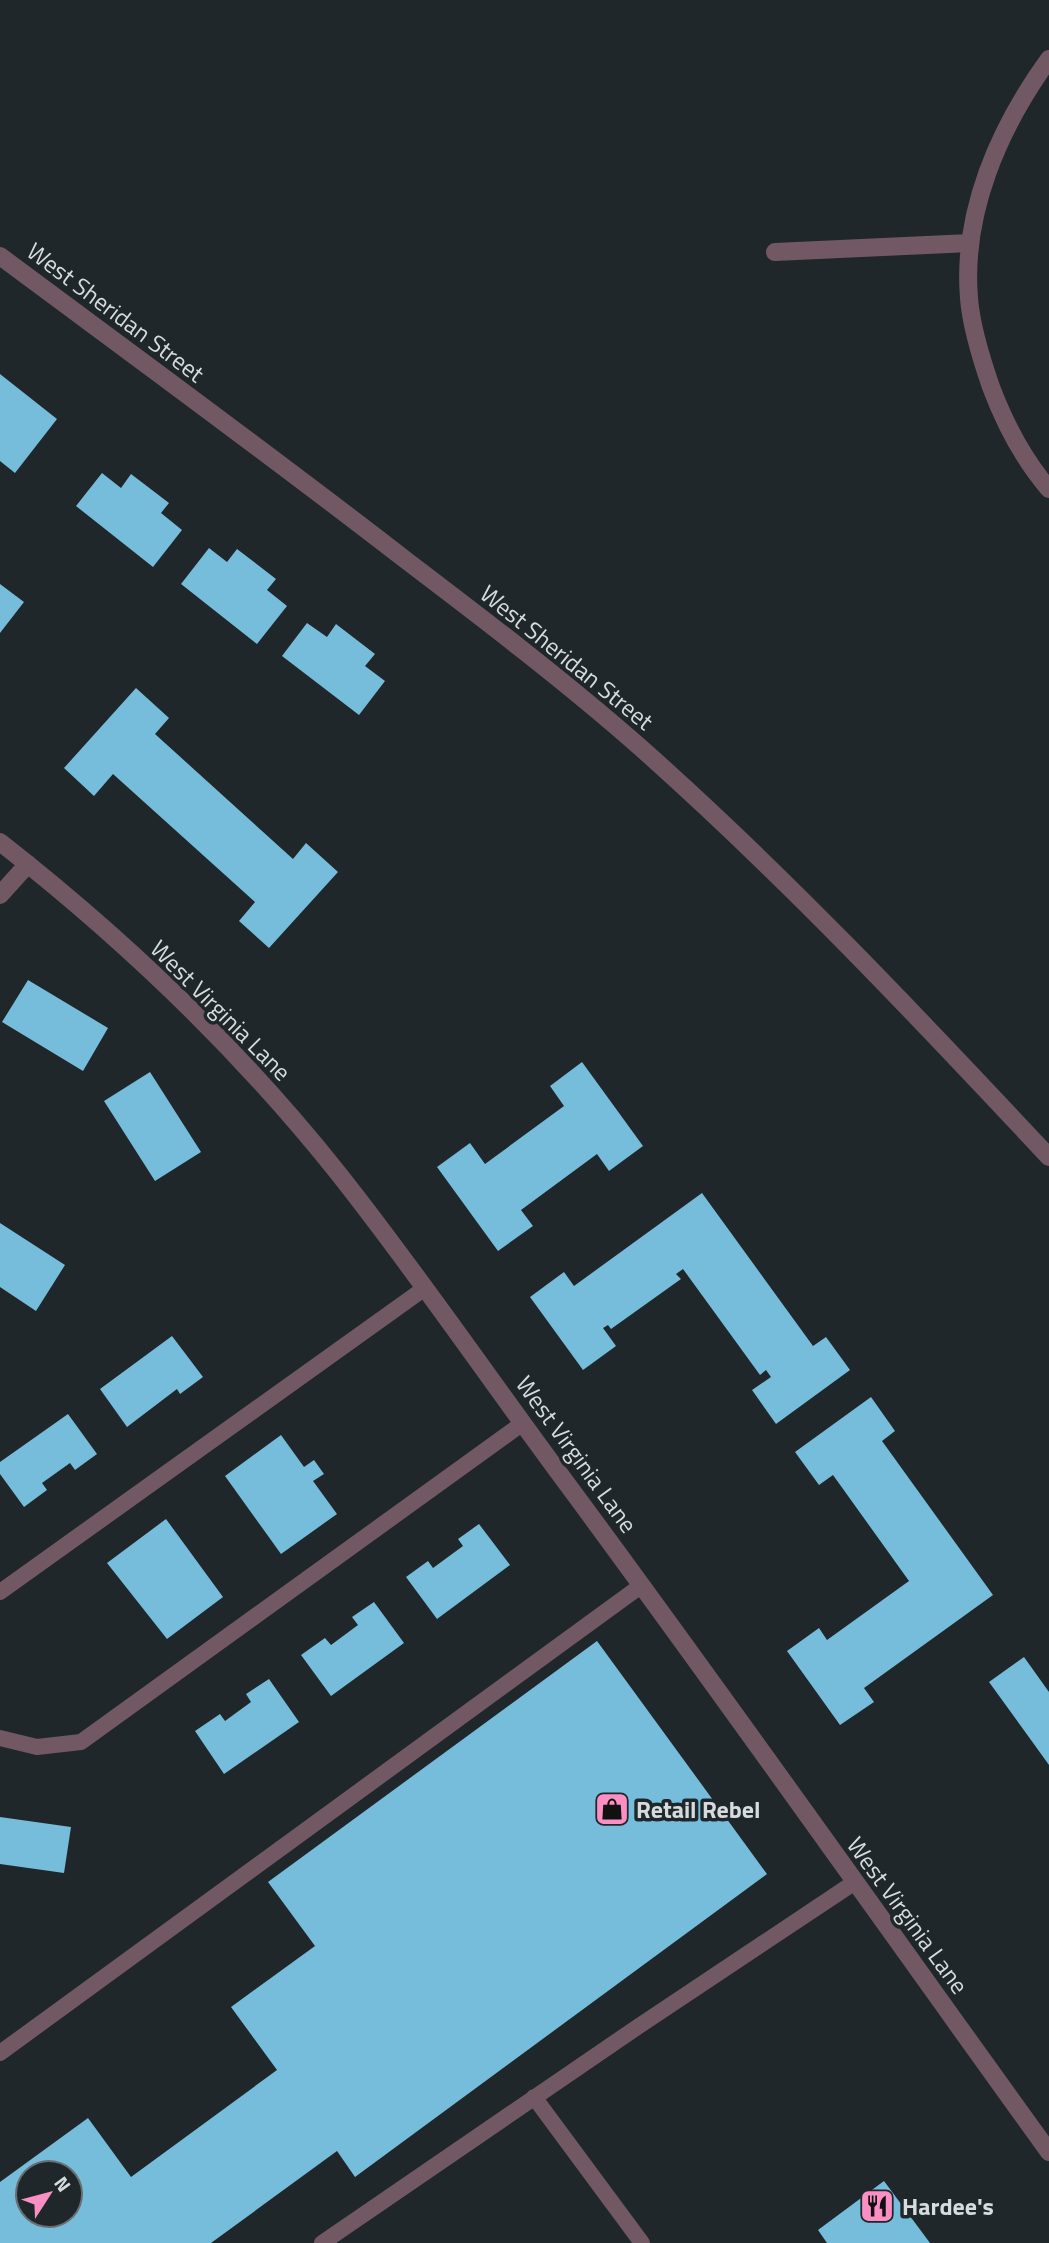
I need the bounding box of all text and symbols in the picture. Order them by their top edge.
street label: West Sheridan Street [20,233,213,391]
street label: West Sheridan Street [472,576,662,739]
street label: West Virginia Lane [142,931,300,1089]
street label: West Virginia Lane [508,1368,646,1540]
shop icon: Retail Rebel [593,1790,631,1828]
place label: Retail Rebel [636,1791,761,1827]
street label: West Virginia Lane [839,1829,977,2001]
north arrow [14,2159,84,2229]
text: N [48,2170,79,2198]
restaurant icon: Hardee's [858,2187,896,2225]
place label: Hardee's [902,2188,994,2224]

